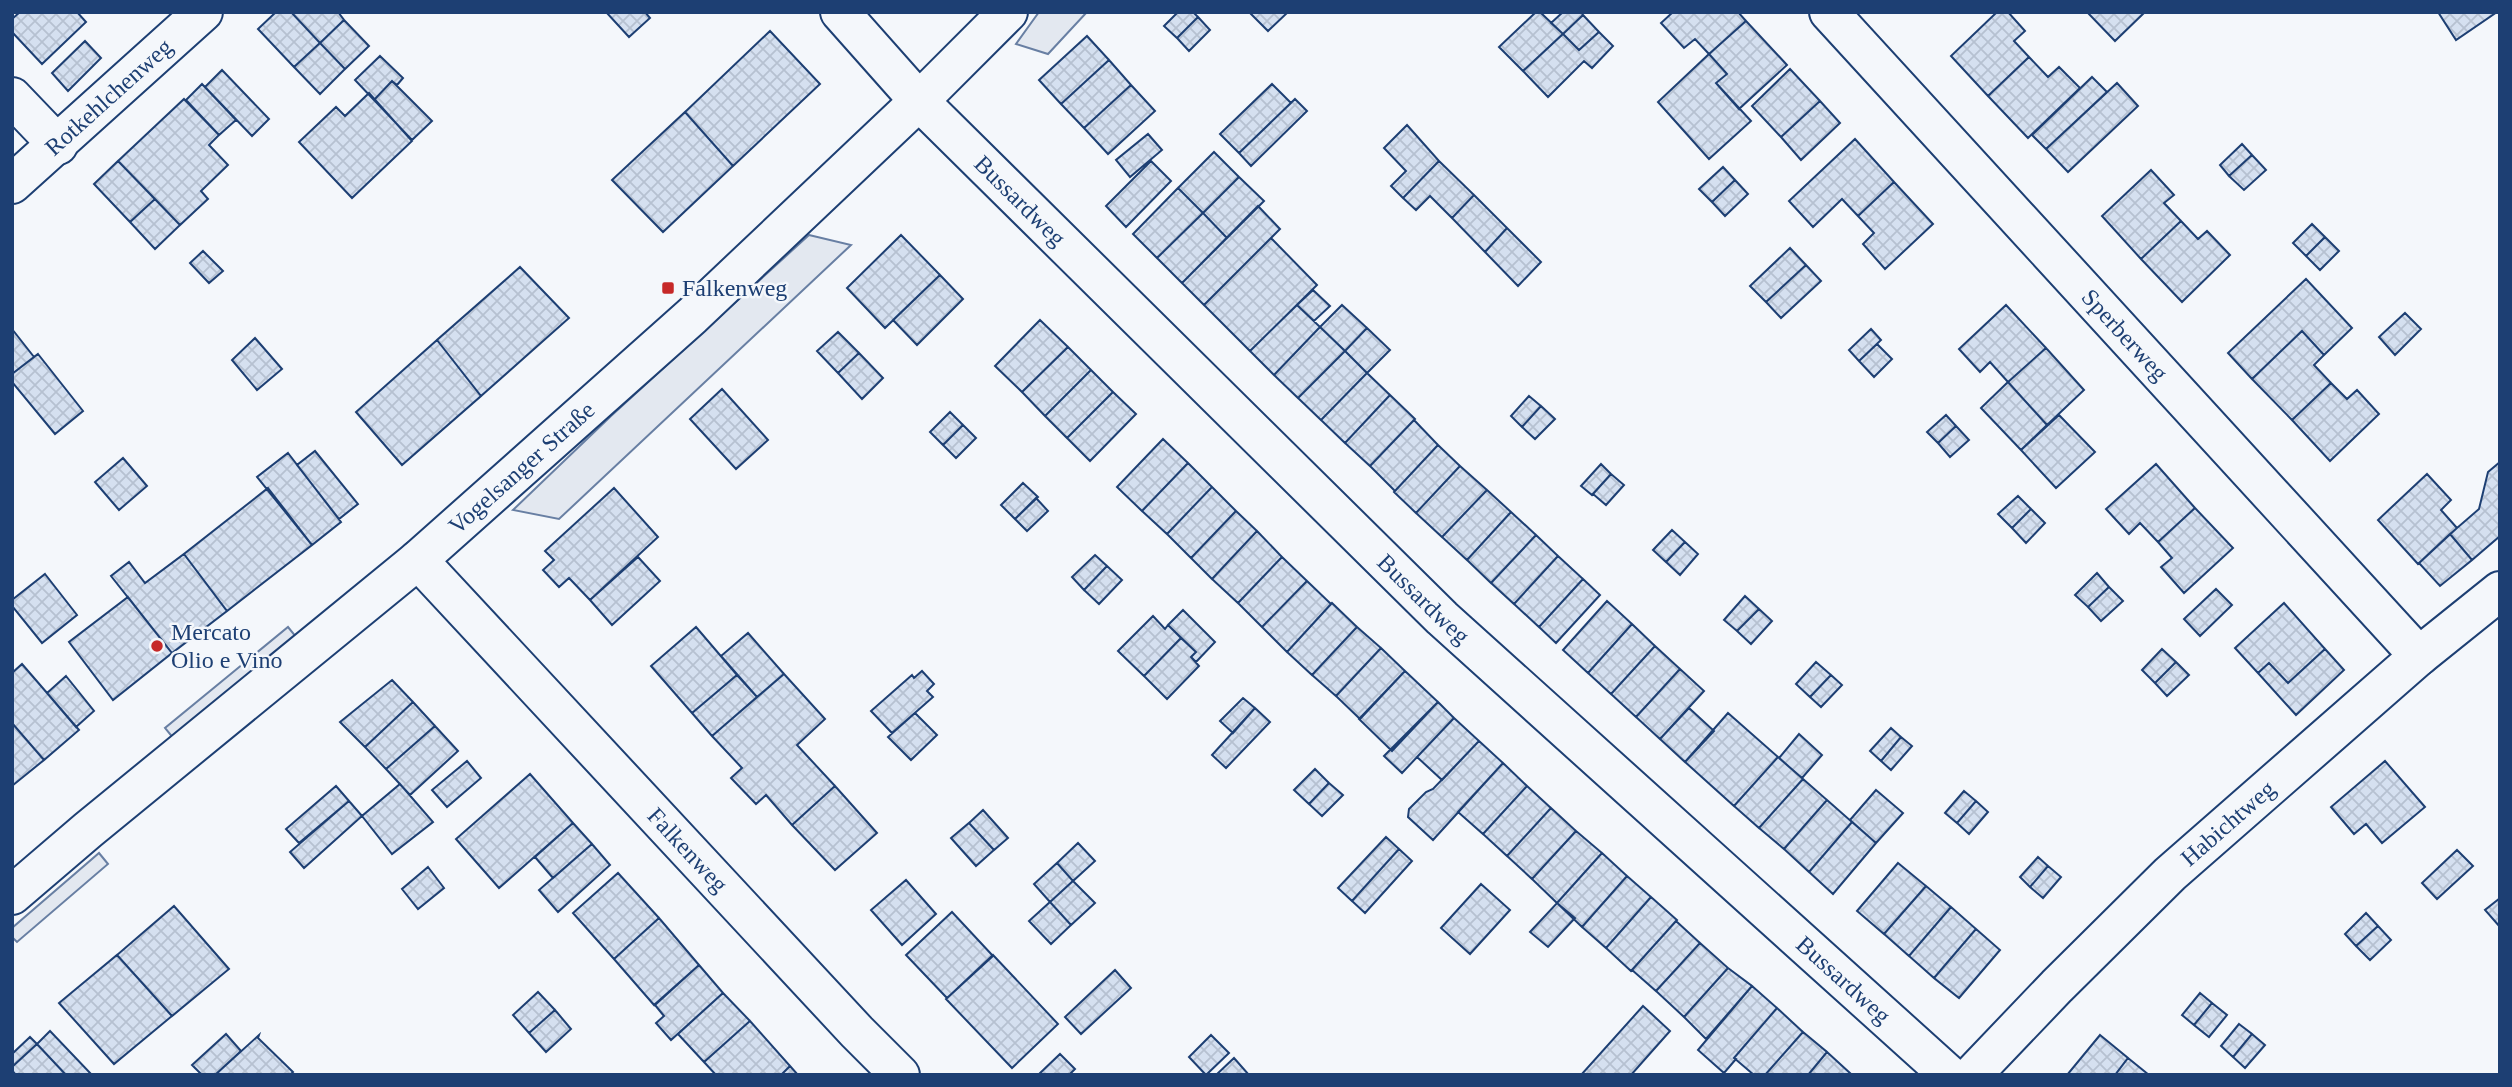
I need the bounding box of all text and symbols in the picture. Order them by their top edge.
street label: Rotkehlchenweg [40,33,177,161]
street label: Bussardweg [969,150,1071,251]
place label: Falkenweg [682,275,787,301]
marker: Falkenweg [660,280,676,296]
street label: Sperberweg [2077,284,2173,386]
street label: Vogelsanger Straße [444,396,599,539]
street label: Bussardweg [1372,549,1475,649]
place label: Mercato Olio e Vino [171,619,282,673]
marker: Mercato Olio e Vino [149,638,165,654]
street label: Habichtweg [2176,775,2280,871]
street label: Falkenweg [642,803,733,897]
street label: Bussardweg [1791,931,1896,1029]

